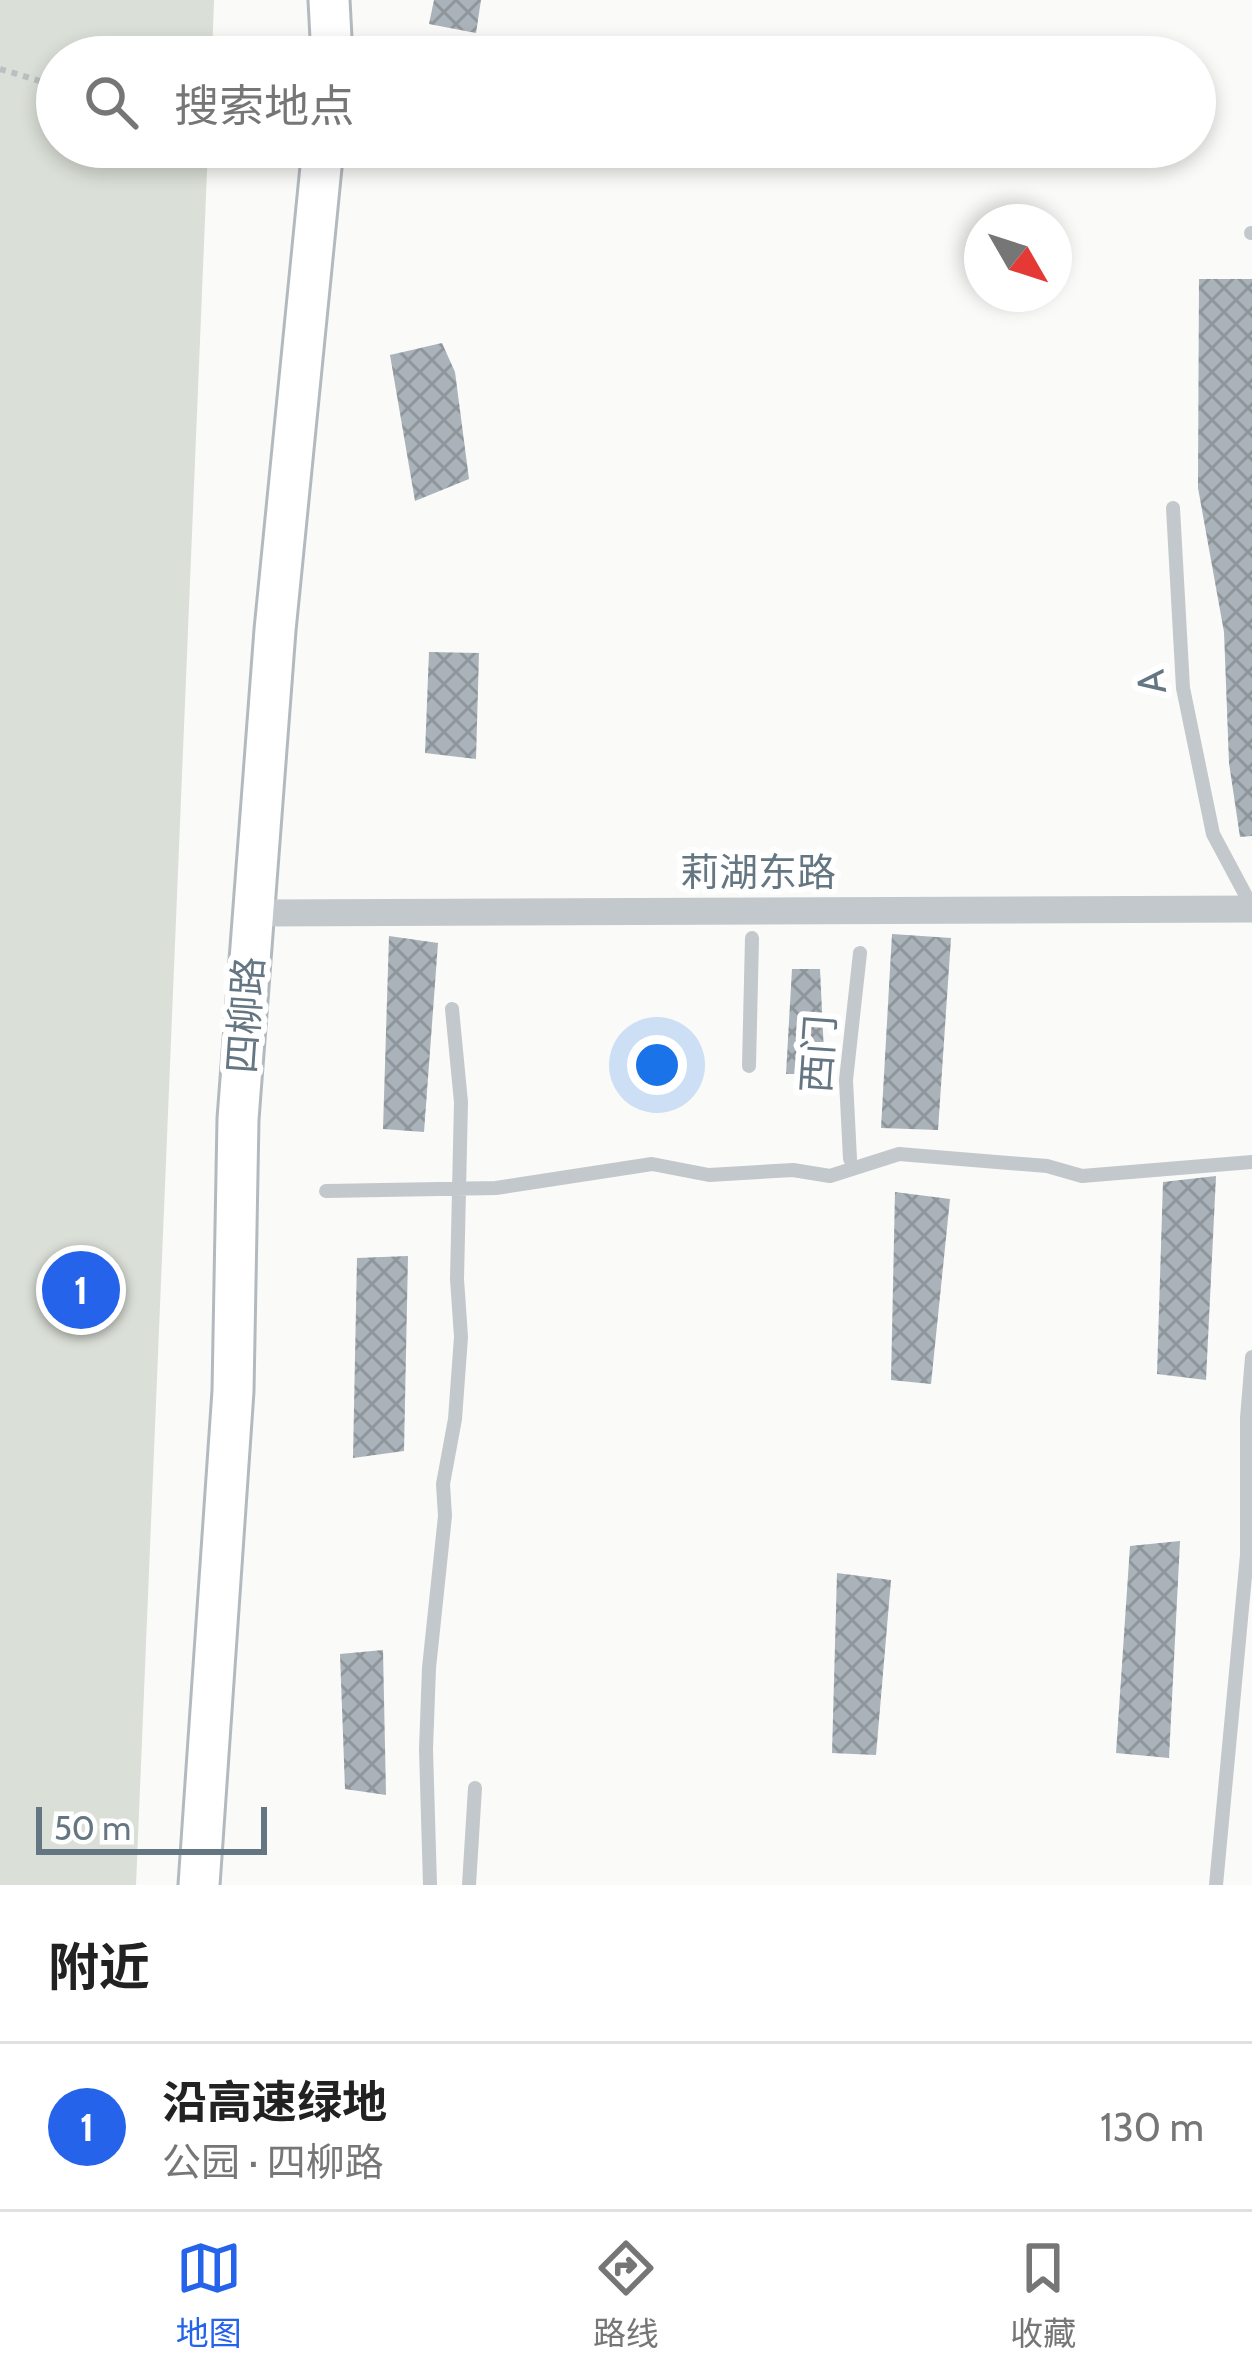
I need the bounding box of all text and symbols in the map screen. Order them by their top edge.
search box [36,36,1216,168]
icon: search [78,69,144,135]
text: 搜索地点 [174,79,354,133]
north arrow [964,204,1072,312]
street label: A [1126,667,1176,697]
street label: 莉湖东路 [680,848,836,896]
street label: 四柳路 [217,955,273,1075]
street label: 西门 [791,1013,845,1095]
your location [627,1035,687,1095]
pin: 1 [42,1245,120,1335]
scale bar [36,1801,267,1854]
text: 50 m [54,1808,131,1848]
text: 附近 [48,1936,150,1998]
text: 沿高速绿地 [162,2075,387,2129]
text: 1 [80,2103,94,2151]
text: 130 m [1100,2103,1204,2151]
text: 公园 · 四柳路 [162,2138,384,2186]
tab: 地图 [176,2235,242,2355]
tab: 路线 [593,2235,659,2355]
tab: 收藏 [1010,2235,1076,2355]

